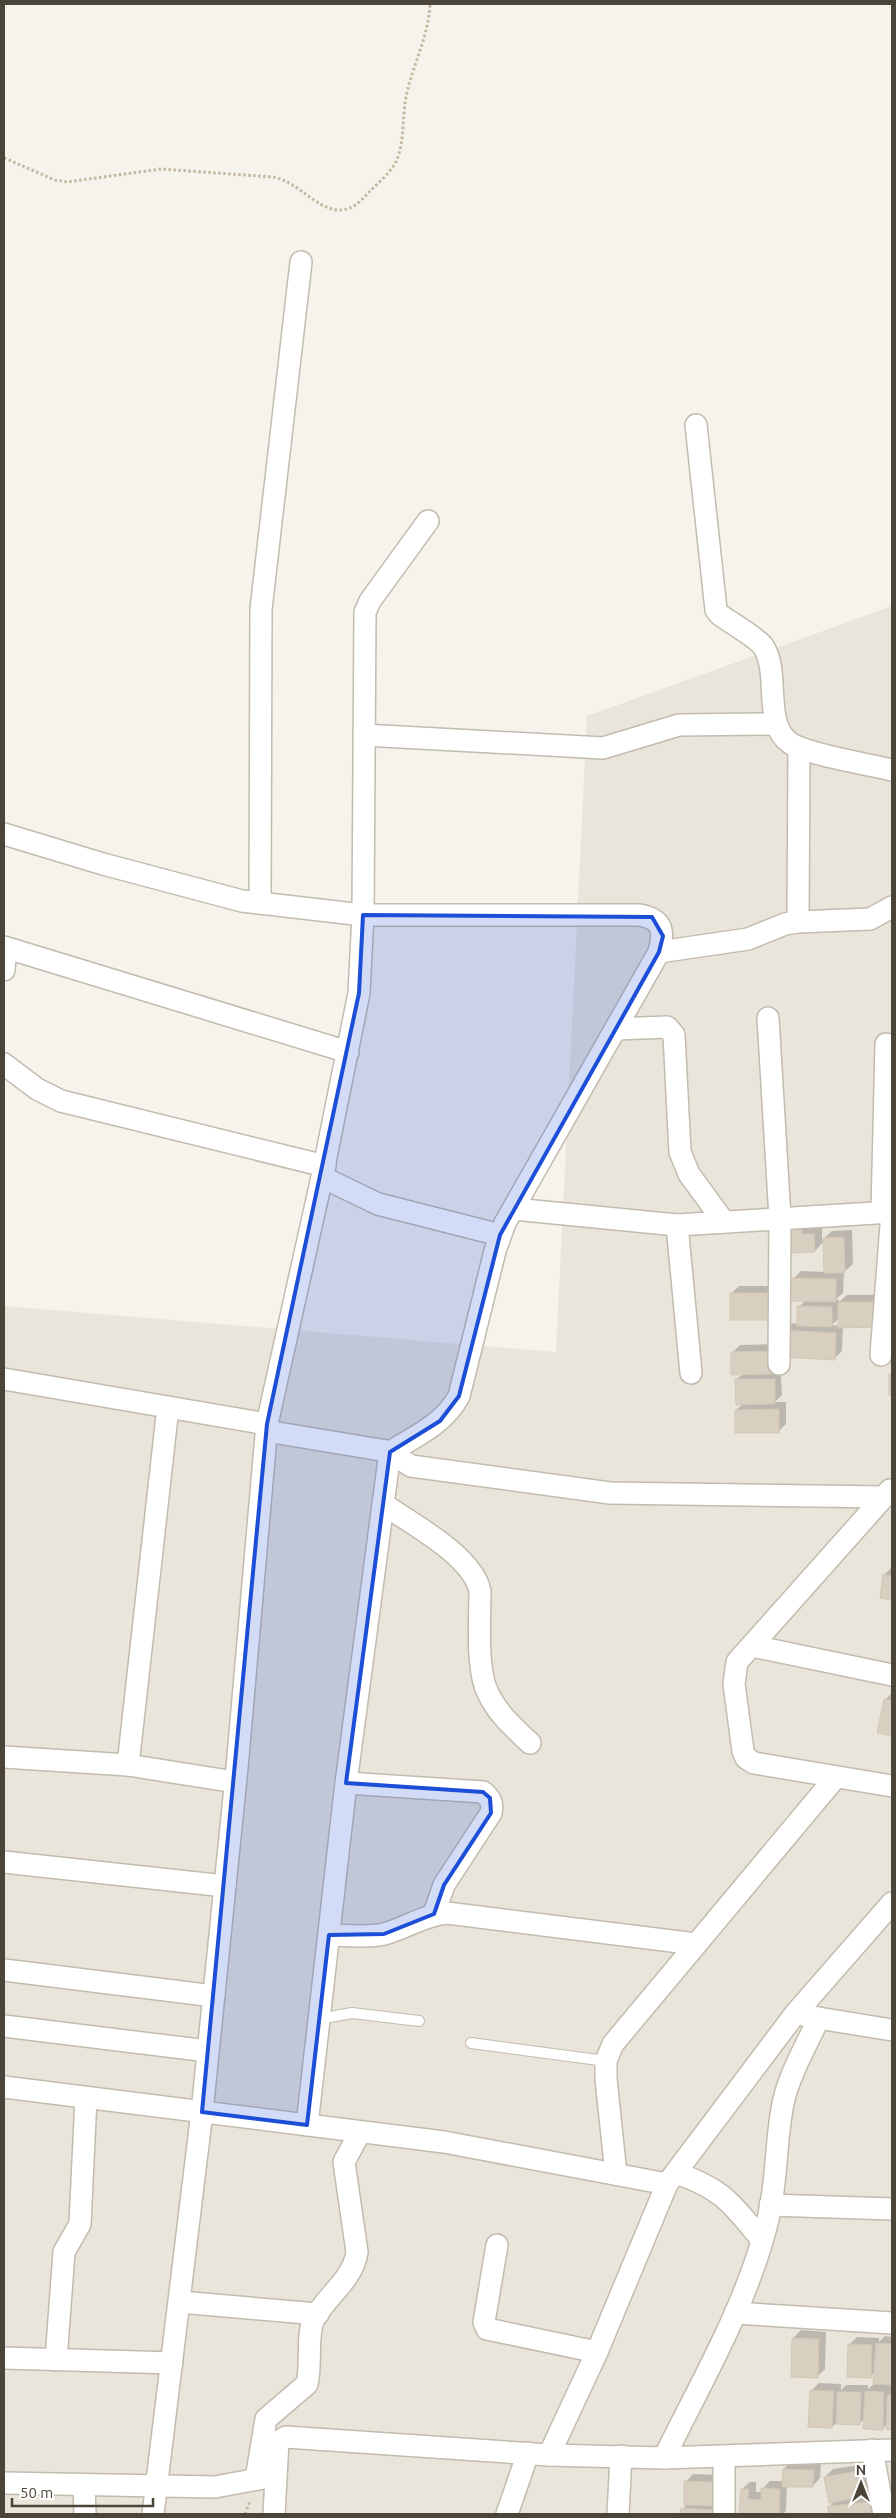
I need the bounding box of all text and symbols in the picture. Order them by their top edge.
north arrow [836,2458,886,2508]
text: N [856,2462,866,2478]
scale bar [12,2476,154,2508]
text: 50 m [20,2484,53,2501]

